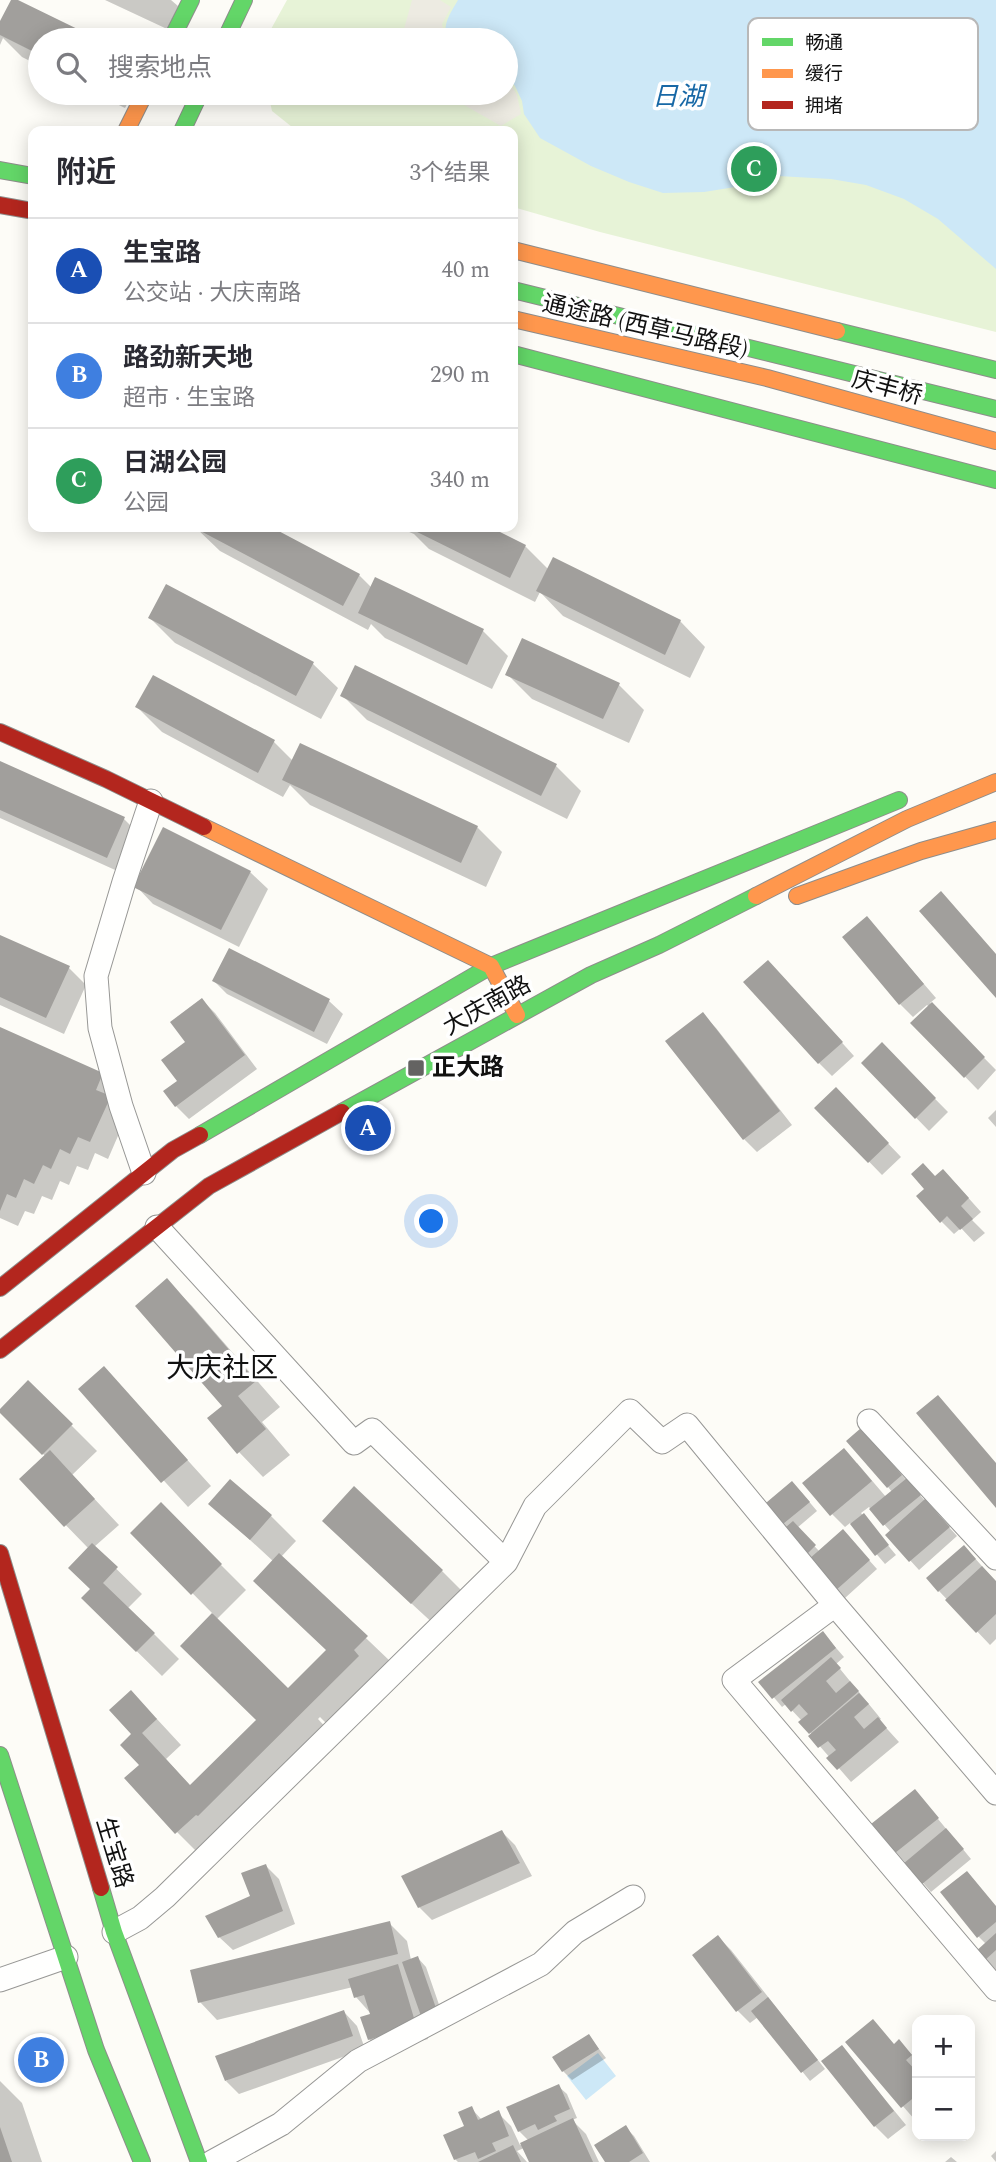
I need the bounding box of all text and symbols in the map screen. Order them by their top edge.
legend [748,18,978,130]
search box [28,28,518,105]
text: 畅通 [805,29,843,58]
icon: search [52,48,90,86]
text: 搜索地点 [108,48,212,88]
text: 缓行 [805,60,843,89]
water label: 日湖 [652,77,708,117]
text: 拥堵 [805,92,843,121]
pin: C [731,143,777,195]
text: 附近 [56,150,116,196]
text: 3个结果 [410,156,490,191]
text: 生宝路 [123,233,201,273]
text: A [70,253,88,288]
text: 40 m [441,253,490,288]
text: 公交站 · 大庆南路 [123,276,301,311]
street label: 通途路 (西草马路段) [539,286,751,368]
text: 路劲新天地 [123,338,253,378]
text: B [71,358,87,393]
text: 290 m [430,358,490,393]
street label: 庆丰桥 [848,361,926,415]
text: 超市 · 生宝路 [123,381,255,416]
text: 日湖公园 [123,443,227,483]
text: C [71,463,87,498]
text: 340 m [430,463,490,498]
text: 公园 [123,486,169,521]
street label: 大庆南路 [436,967,538,1045]
place label: 正大路 [432,1050,504,1086]
marker: 正大路 [406,1058,426,1078]
pin: A [345,1102,391,1154]
your location [414,1204,448,1238]
district label: 大庆社区 [166,1347,278,1390]
street label: 生宝路 [86,1813,142,1893]
map controls [912,2015,975,2141]
button: + [912,2015,975,2078]
pin: B [18,2034,64,2086]
button: − [912,2078,975,2141]

